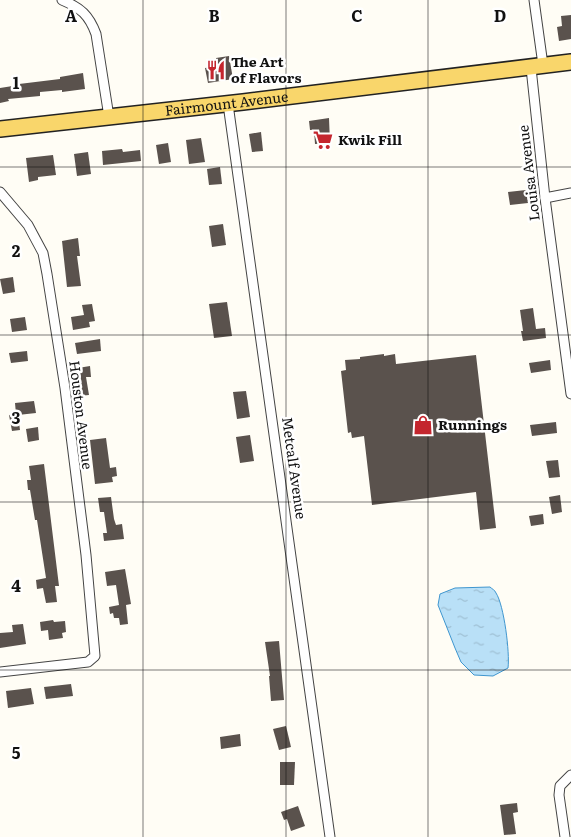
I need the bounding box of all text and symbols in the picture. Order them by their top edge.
text: A [65,3,77,27]
text: B [208,3,220,27]
text: C [351,3,363,27]
text: D [494,3,506,27]
place label: The Art of Flavors [231,51,301,87]
restaurant icon: The Art of Flavors [205,59,227,81]
text: 1 [13,70,20,94]
street label: Fairmount Avenue [164,86,289,120]
street label: Louisa Avenue [512,124,544,222]
supermarket icon: Kwik Fill [312,129,334,151]
place label: Kwik Fill [338,129,402,149]
text: 2 [12,238,21,262]
street label: Houston Avenue [65,359,99,471]
text: 3 [12,405,21,429]
shop icon: Runnings [412,414,434,436]
place label: Runnings [438,414,507,434]
street label: Metcalf Avenue [278,415,312,520]
text: 4 [11,573,21,597]
text: 5 [12,740,21,764]

